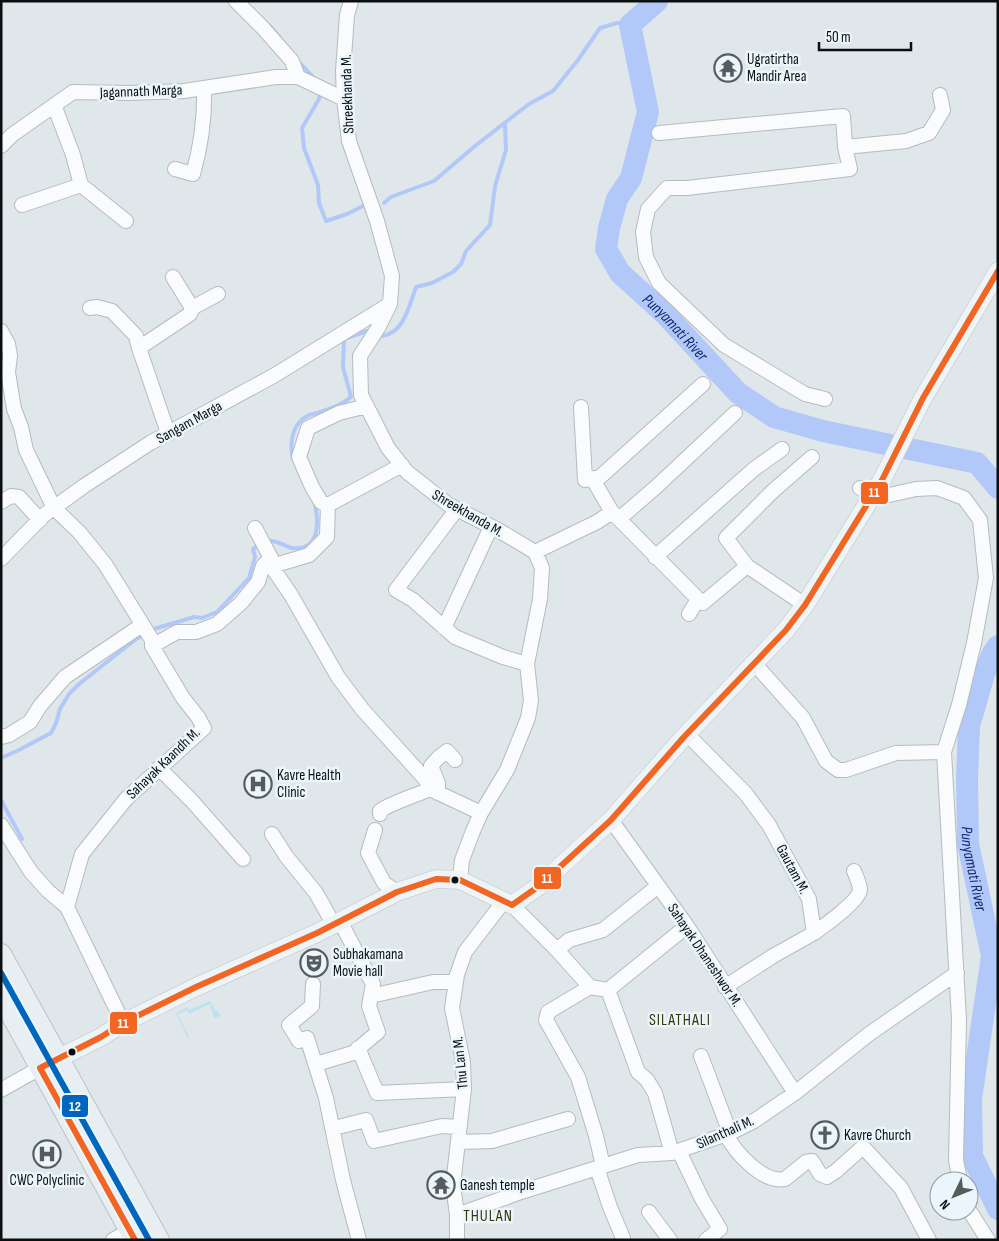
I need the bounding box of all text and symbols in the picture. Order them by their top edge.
scale bar [819,20,912,52]
text: 50 m [826,28,851,47]
place label: Ugratirtha Mandir Area [747,50,807,86]
temple icon: Ugratirtha Mandir Area [713,53,743,83]
street label: Shreekhanda M. [337,54,358,134]
street label: Jagannath Marga [98,81,183,102]
water label: Punyamati River [638,290,712,366]
street label: Sangam Marga [153,396,226,448]
line badge: 11 [860,481,889,505]
text: 11 [869,484,880,501]
street label: Shreekhanda M. [429,485,507,542]
street label: Sahayak Kaandh M. [122,723,204,803]
place label: Kavre Health Clinic [277,766,341,802]
hospital icon: Kavre Health Clinic [243,769,273,799]
water label: Punyamati River [957,826,990,914]
street label: Gautam M. [772,841,814,897]
line badge: 11 [533,866,562,890]
text: 11 [542,870,553,887]
unlabelled marker [450,875,460,885]
street label: Sahayak Dhaneshwor M. [663,900,746,1011]
place label: Subhakamana Movie hall [333,945,403,981]
theatre icon: Subhakamana Movie hall [299,948,329,978]
line badge: 11 [109,1011,138,1035]
district label: SILATHALI [649,1011,711,1030]
text: 11 [118,1015,129,1032]
street label: Thu Lan M. [448,1035,473,1090]
unlabelled marker [67,1047,77,1057]
line badge: 12 [61,1094,89,1118]
text: 12 [69,1098,81,1115]
street label: Silanthali M. [693,1111,757,1154]
church icon: Kavre Church [810,1120,840,1150]
place label: Kavre Church [844,1126,911,1145]
hospital icon: CWC Polyclinic [32,1139,62,1169]
temple icon: Ganesh temple [426,1170,456,1200]
place label: CWC Polyclinic [10,1171,84,1190]
north arrow [929,1171,979,1221]
place label: Ganesh temple [460,1176,535,1195]
text: N [936,1196,954,1213]
district label: THULAN [463,1207,513,1226]

